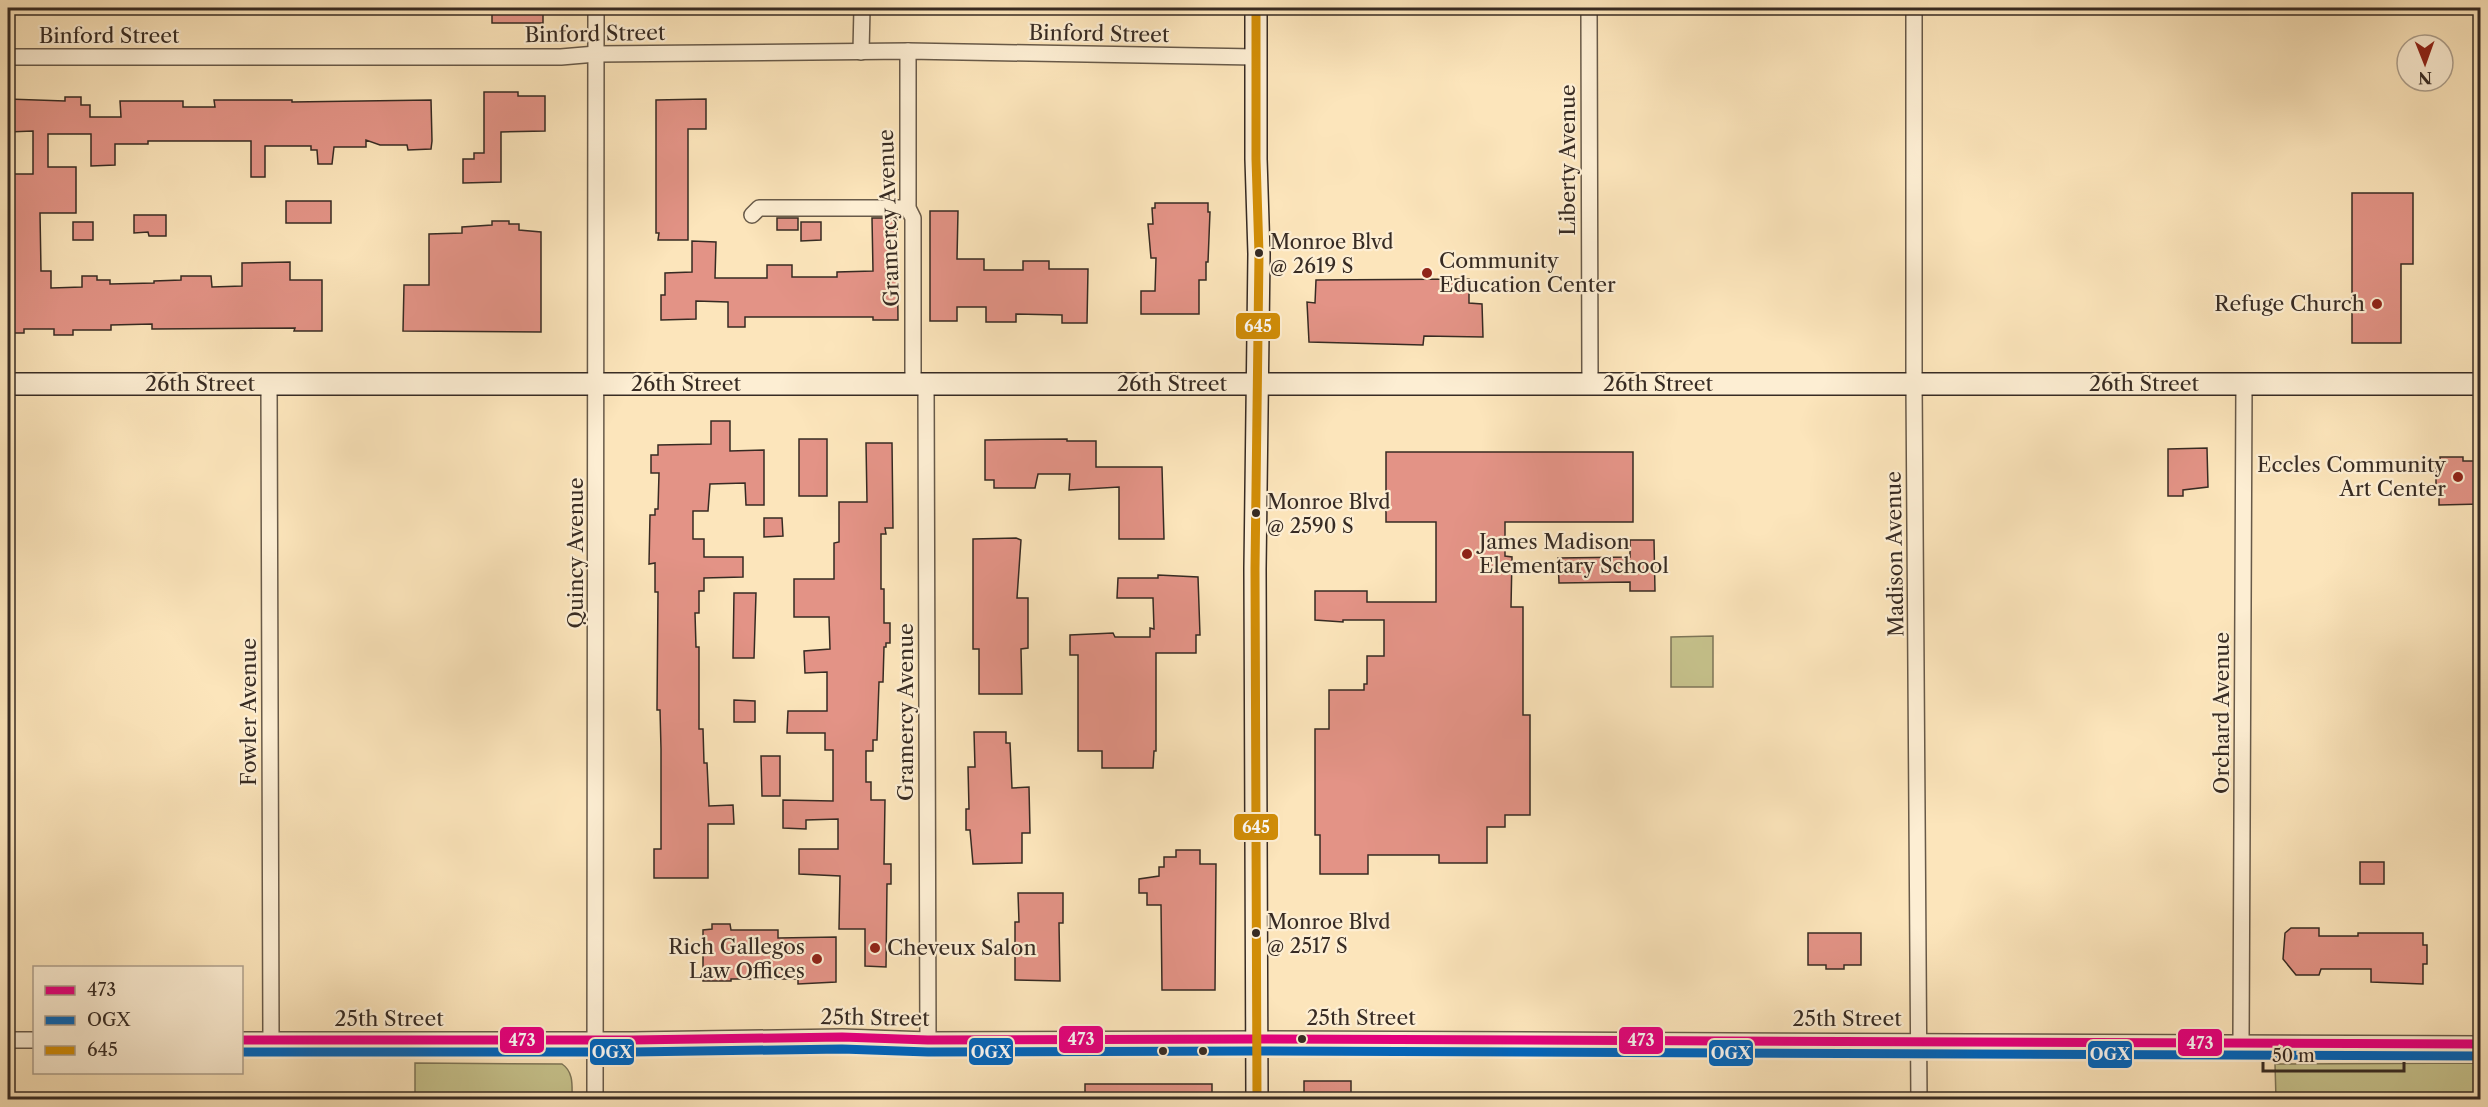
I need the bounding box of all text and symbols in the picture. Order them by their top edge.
street label: Binford Street [524,20,666,47]
street label: Binford Street [1028,20,1170,47]
street label: Binford Street [39,23,180,48]
north arrow [2395,33,2455,93]
text: N [2418,68,2432,88]
street label: Liberty Avenue [1555,84,1580,236]
street label: Gramercy Avenue [873,129,904,307]
place label: Monroe Blvd @ 2619 S [1270,230,1394,278]
marker: Monroe Blvd @ 2619 S [1253,247,1265,259]
place label: Community Education Center [1439,248,1616,297]
marker: Community Education Center [1420,266,1434,280]
place label: Refuge Church [2214,291,2365,316]
marker: Refuge Church [2370,297,2384,311]
line badge: 645 [1235,312,1281,340]
text: 645 [1244,316,1272,336]
street label: 26th Street [145,371,256,396]
street label: 26th Street [631,371,742,396]
street label: 26th Street [1117,371,1228,396]
street label: 26th Street [1603,371,1714,396]
street label: 26th Street [2089,371,2200,396]
place label: Eccles Community Art Center [2257,452,2446,501]
marker: Eccles Community Art Center [2451,470,2465,484]
street label: Madison Avenue [1881,471,1908,637]
street label: Quincy Avenue [563,477,588,629]
place label: Monroe Blvd @ 2590 S [1267,490,1391,538]
marker: Monroe Blvd @ 2590 S [1250,507,1262,519]
place label: James Madison Elementary School [1476,529,1669,578]
marker: James Madison Elementary School [1460,547,1474,561]
street label: Gramercy Avenue [893,623,918,801]
street label: Orchard Avenue [2209,632,2234,794]
street label: Fowler Avenue [236,638,261,786]
line badge: 645 [1233,813,1279,841]
text: 645 [1242,817,1270,837]
place label: Monroe Blvd @ 2517 S [1267,910,1391,958]
marker: Monroe Blvd @ 2517 S [1250,927,1262,939]
place label: Rich Gallegos Law Offices [668,934,805,983]
place label: Cheveux Salon [887,935,1037,960]
marker: Cheveux Salon [868,941,882,955]
marker: Rich Gallegos Law Offices [810,952,824,966]
legend [33,966,243,1074]
text: 473 [87,979,116,1001]
street label: 25th Street [820,1004,930,1031]
street label: 25th Street [1306,1005,1416,1030]
street label: 25th Street [334,1006,444,1031]
street label: 25th Street [1792,1006,1902,1031]
text: OGX [87,1009,131,1031]
line badge: 473 [1058,1025,1104,1054]
line badge: 473 [499,1026,545,1054]
line badge: 473 [1618,1026,1664,1055]
line badge: 473 [2177,1028,2223,1057]
text: 473 [1068,1029,1094,1049]
text: 473 [509,1030,535,1050]
text: 473 [1628,1030,1654,1050]
unlabelled marker [1296,1033,1308,1045]
text: 473 [2187,1033,2213,1053]
scale bar [2263,1035,2404,1073]
line badge: OGX [968,1037,1014,1066]
line badge: OGX [589,1038,635,1066]
text: 645 [87,1039,118,1061]
line badge: OGX [1708,1039,1754,1067]
line badge: OGX [2087,1040,2133,1069]
text: OGX [592,1042,633,1062]
text: OGX [971,1042,1012,1062]
text: OGX [1711,1043,1752,1063]
text: OGX [2090,1044,2131,1064]
unlabelled marker [1157,1045,1169,1057]
unlabelled marker [1197,1045,1209,1057]
text: 50 m [2272,1045,2315,1067]

